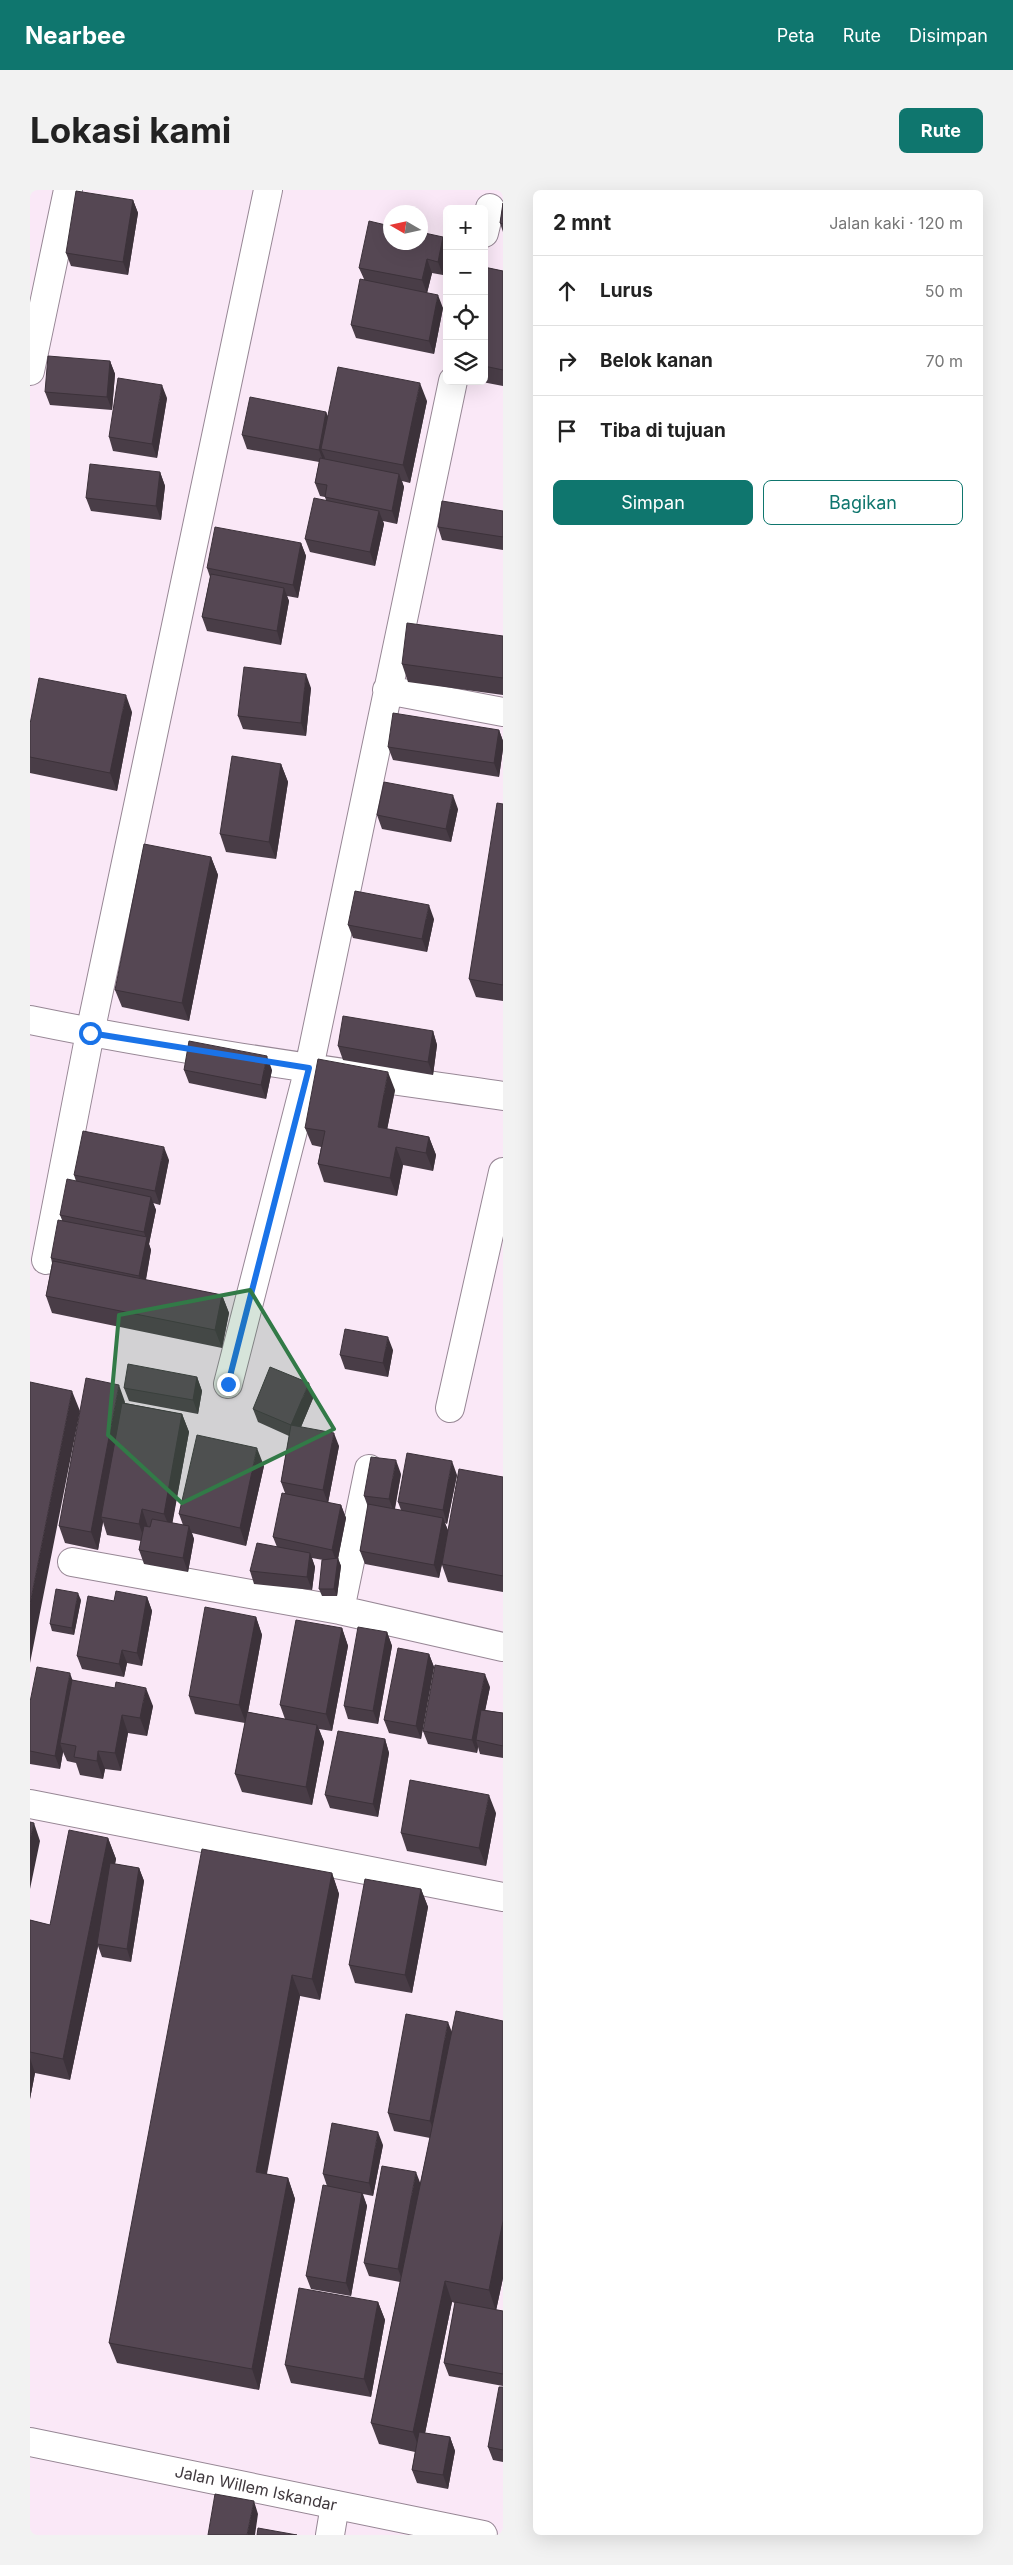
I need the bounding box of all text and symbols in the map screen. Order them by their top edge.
text: Nearbee [25,21,126,50]
text: Peta [777,25,815,46]
text: Rute [843,25,881,46]
text: Disimpan [909,25,988,46]
button: Rute [899,108,983,153]
text: Lokasi kami [30,109,231,151]
north arrow [383,205,428,250]
map controls [443,205,488,385]
button: + [443,205,488,250]
text: 2 mnt [553,210,611,235]
text: Jalan kaki · 120 m [829,213,963,233]
button: − [443,250,488,295]
icon: ahead [553,277,581,305]
text: Lurus [600,279,653,302]
text: 50 m [925,281,963,301]
button: locate [443,295,488,340]
button: layers [443,340,488,385]
icon: right [553,347,581,375]
text: Belok kanan [600,349,713,372]
text: 70 m [926,351,963,371]
icon: arrive [553,417,581,445]
text: Tiba di tujuan [600,419,726,442]
button: Simpan [553,480,753,525]
button: Bagikan [763,480,963,525]
route start [79,1022,102,1045]
route end [217,1373,240,1396]
street label: Jalan Willem Iskandar [173,2461,339,2515]

